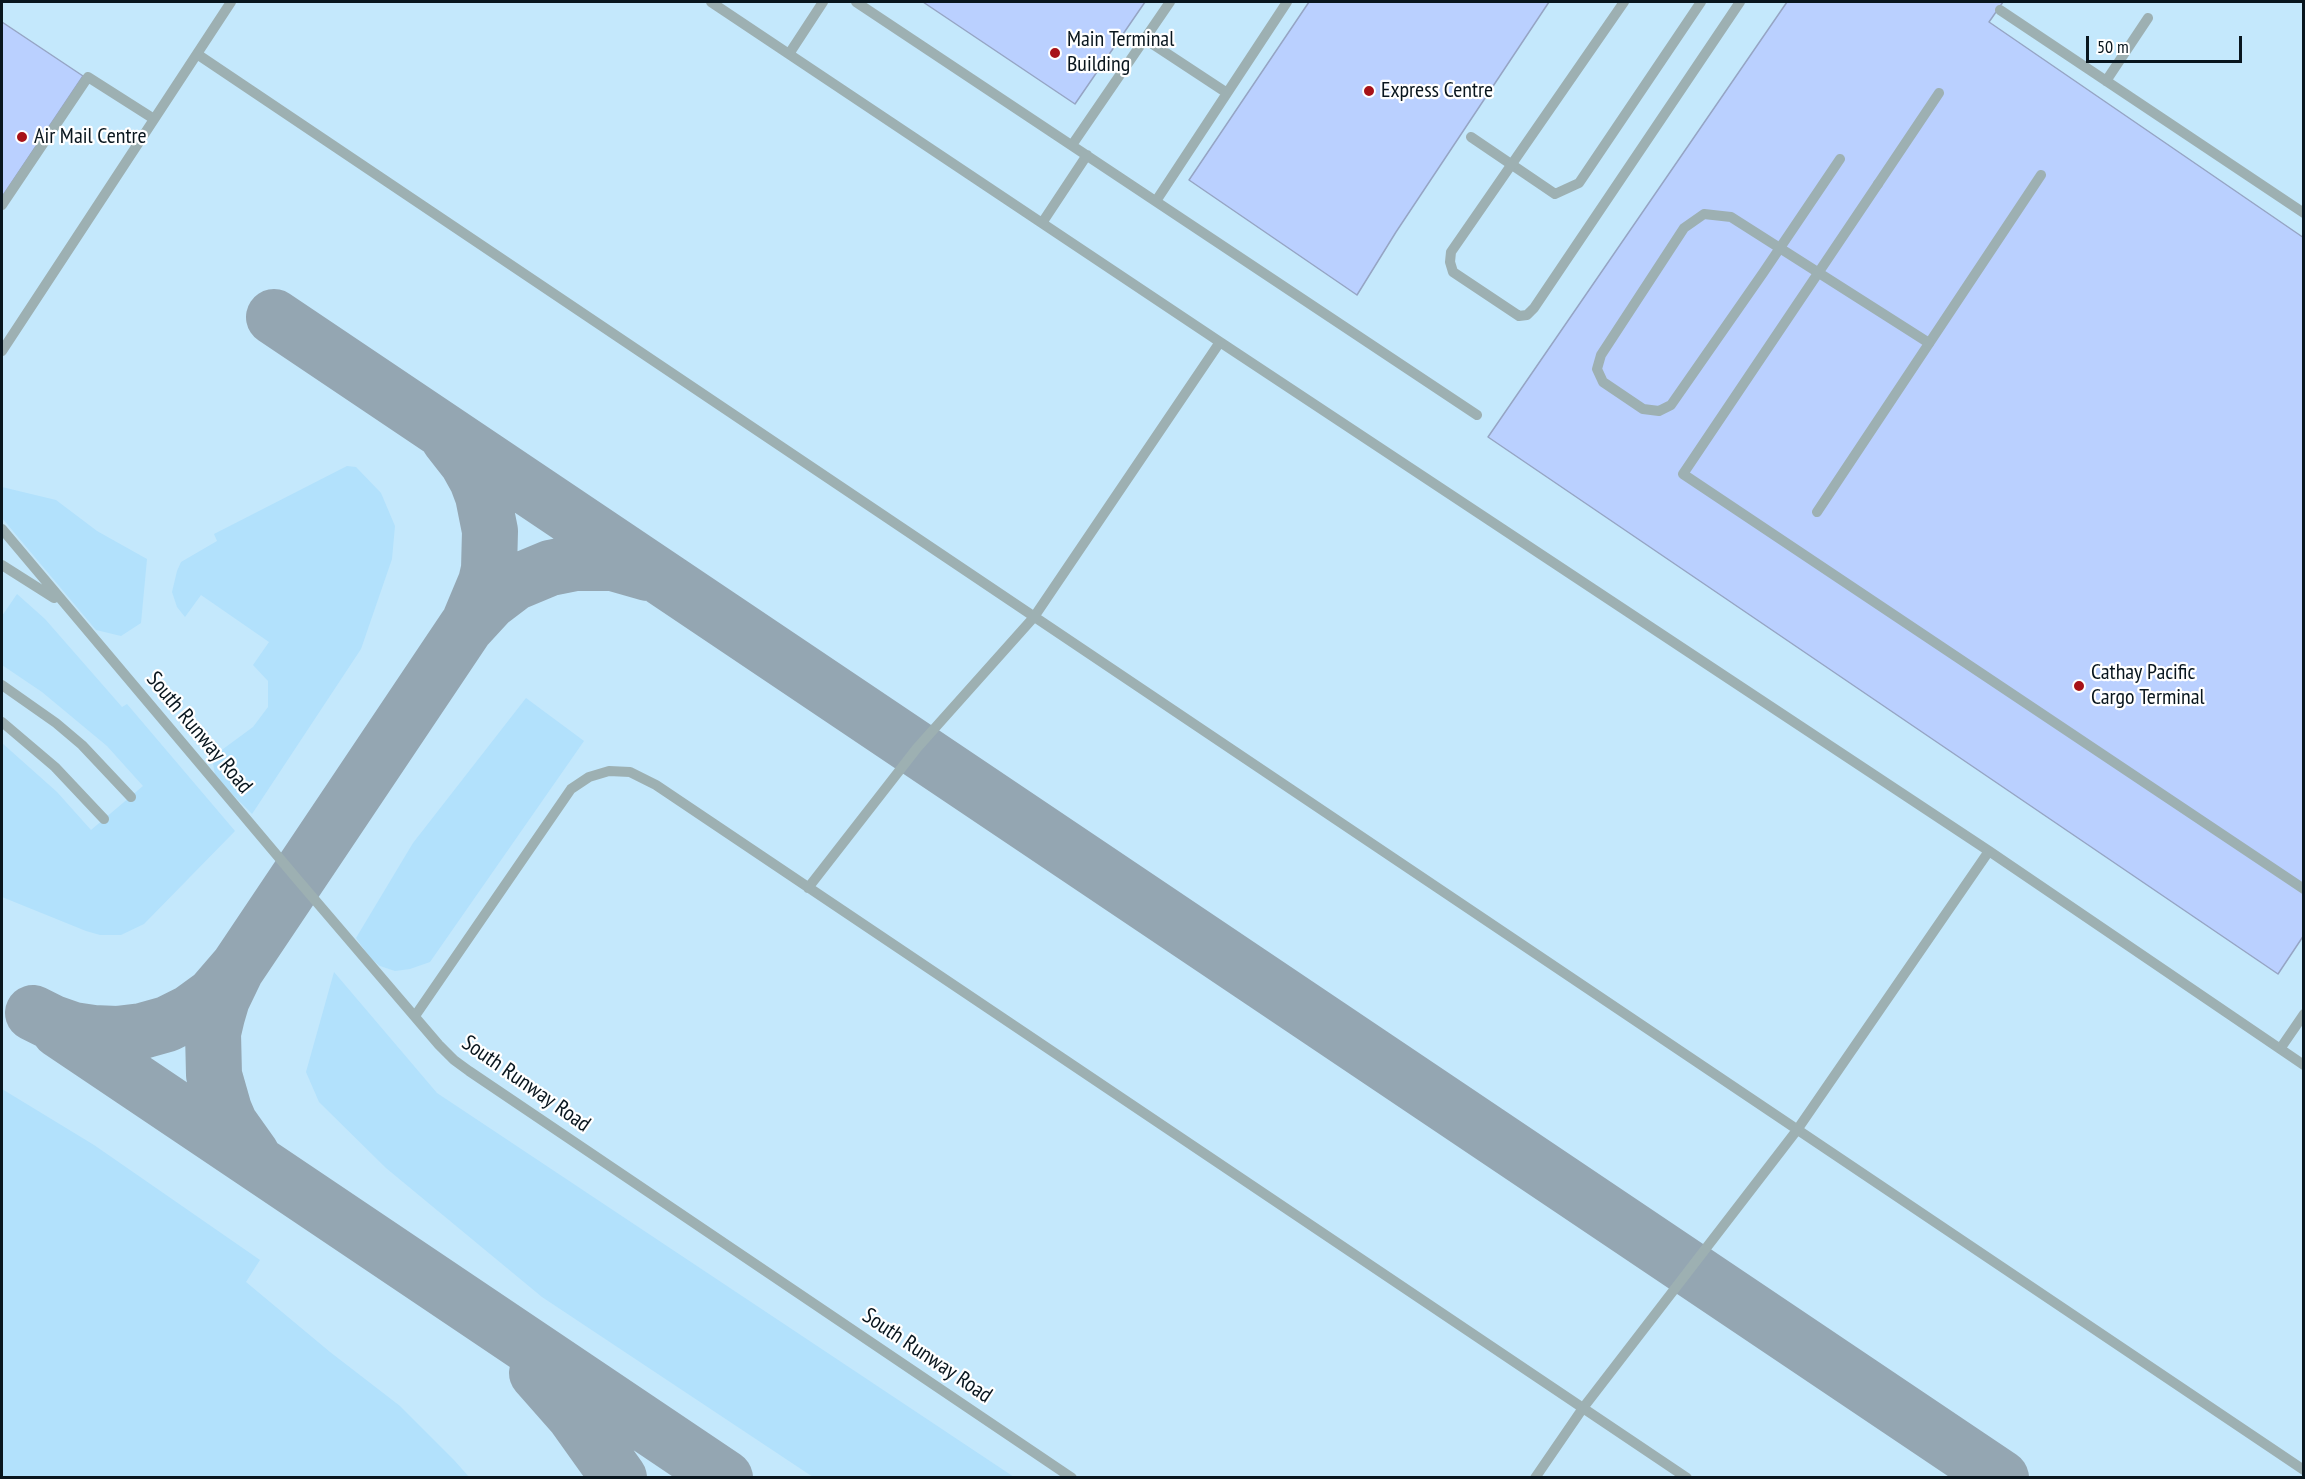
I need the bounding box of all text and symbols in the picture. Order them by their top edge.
scale bar [2089,24,2245,62]
place label: Main Terminal Building [1067,27,1174,78]
text: 50 m [2097,35,2129,58]
marker: Main Terminal Building [1048,46,1062,60]
place label: Express Centre [1381,78,1493,104]
marker: Express Centre [1362,84,1376,98]
place label: Air Mail Centre [34,124,147,150]
marker: Air Mail Centre [15,130,29,144]
place label: Cathay Pacific Cargo Terminal [2091,660,2205,712]
street label: South Runway Road [140,667,258,799]
marker: Cathay Pacific Cargo Terminal [2072,679,2086,693]
street label: South Runway Road [457,1030,595,1138]
street label: South Runway Road [857,1303,997,1409]

